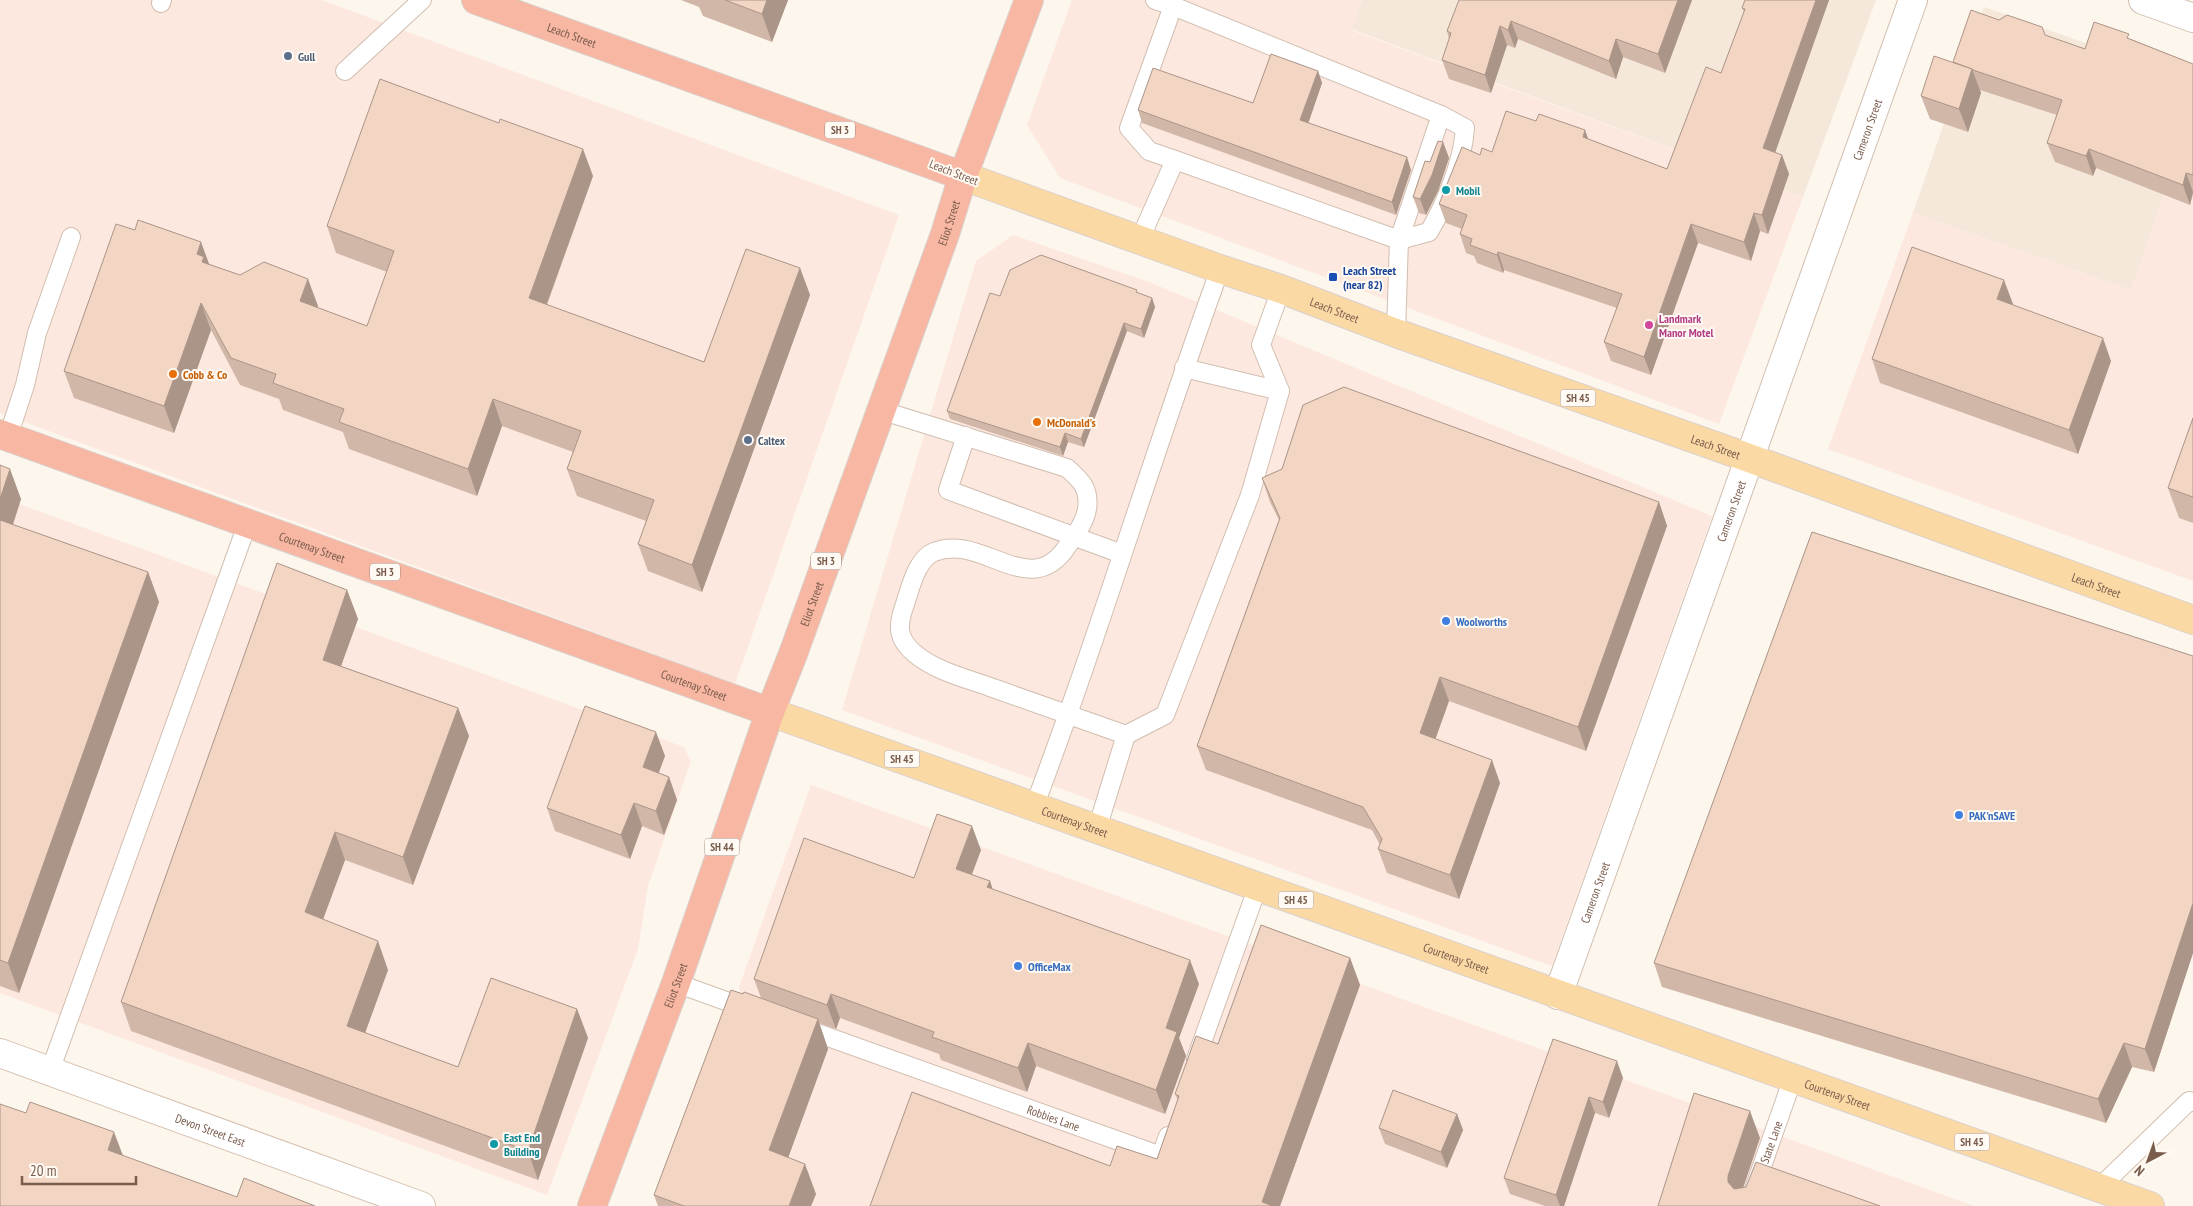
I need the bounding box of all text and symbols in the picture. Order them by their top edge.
street label: Leach Street [545,19,599,51]
place label: Gull [298,49,315,64]
marker: Gull [282,50,294,62]
street label: Cameron Street [1849,96,1885,162]
road number: SH 3 [825,122,855,138]
street label: Leach Street [927,156,981,188]
place label: Mobil [1456,183,1480,198]
marker: Mobil [1440,184,1452,196]
street label: Eliot Street [934,198,963,247]
place label: Leach Street (near 82) [1343,263,1396,292]
marker: Leach Street (near 82) [1327,271,1339,283]
street label: Leach Street [1308,293,1362,326]
place label: Landmark Manor Motel [1659,311,1714,340]
marker: Landmark Manor Motel [1643,319,1655,331]
place label: Cobb & Co [183,367,228,382]
marker: Cobb & Co [167,368,179,380]
road number: SH 45 [1560,389,1596,406]
place label: McDonald's [1047,415,1096,430]
marker: McDonald's [1031,416,1043,428]
street label: Leach Street [1689,431,1743,462]
place label: Caltex [758,433,786,448]
marker: Caltex [742,434,754,446]
street label: Cameron Street [1713,478,1749,544]
street label: Courtenay Street [277,528,348,566]
road number: SH 3 [811,552,841,570]
road number: SH 3 [370,564,400,580]
street label: Leach Street [2070,569,2124,601]
street label: Eliot Street [796,579,826,628]
place label: Woolworths [1455,614,1507,629]
marker: Woolworths [1440,615,1452,627]
street label: Courtenay Street [659,666,730,704]
road number: SH 45 [884,751,920,768]
street label: Courtenay Street [1040,802,1111,840]
place label: PAK'nSAVE [1969,808,2015,823]
marker: PAK'nSAVE [1953,809,1965,821]
road number: SH 44 [704,839,740,856]
street label: Cameron Street [1577,859,1613,925]
road number: SH 45 [1278,892,1314,908]
street label: Courtenay Street [1421,939,1492,977]
place label: OfficeMax [1028,959,1071,974]
street label: Eliot Street [660,960,690,1010]
marker: OfficeMax [1012,960,1024,972]
street label: Courtenay Street [1803,1075,1873,1113]
street label: Robbies Lane [1025,1101,1082,1134]
street label: Devon Street East [173,1110,248,1149]
street label: State Lane [1756,1119,1785,1165]
place label: East End Building [504,1130,540,1159]
road number: SH 45 [1954,1134,1990,1150]
north arrow [2123,1136,2173,1186]
marker: East End Building [488,1138,500,1150]
scale bar [22,1154,136,1186]
text: 20 m [30,1161,56,1180]
text: N [2131,1162,2148,1180]

